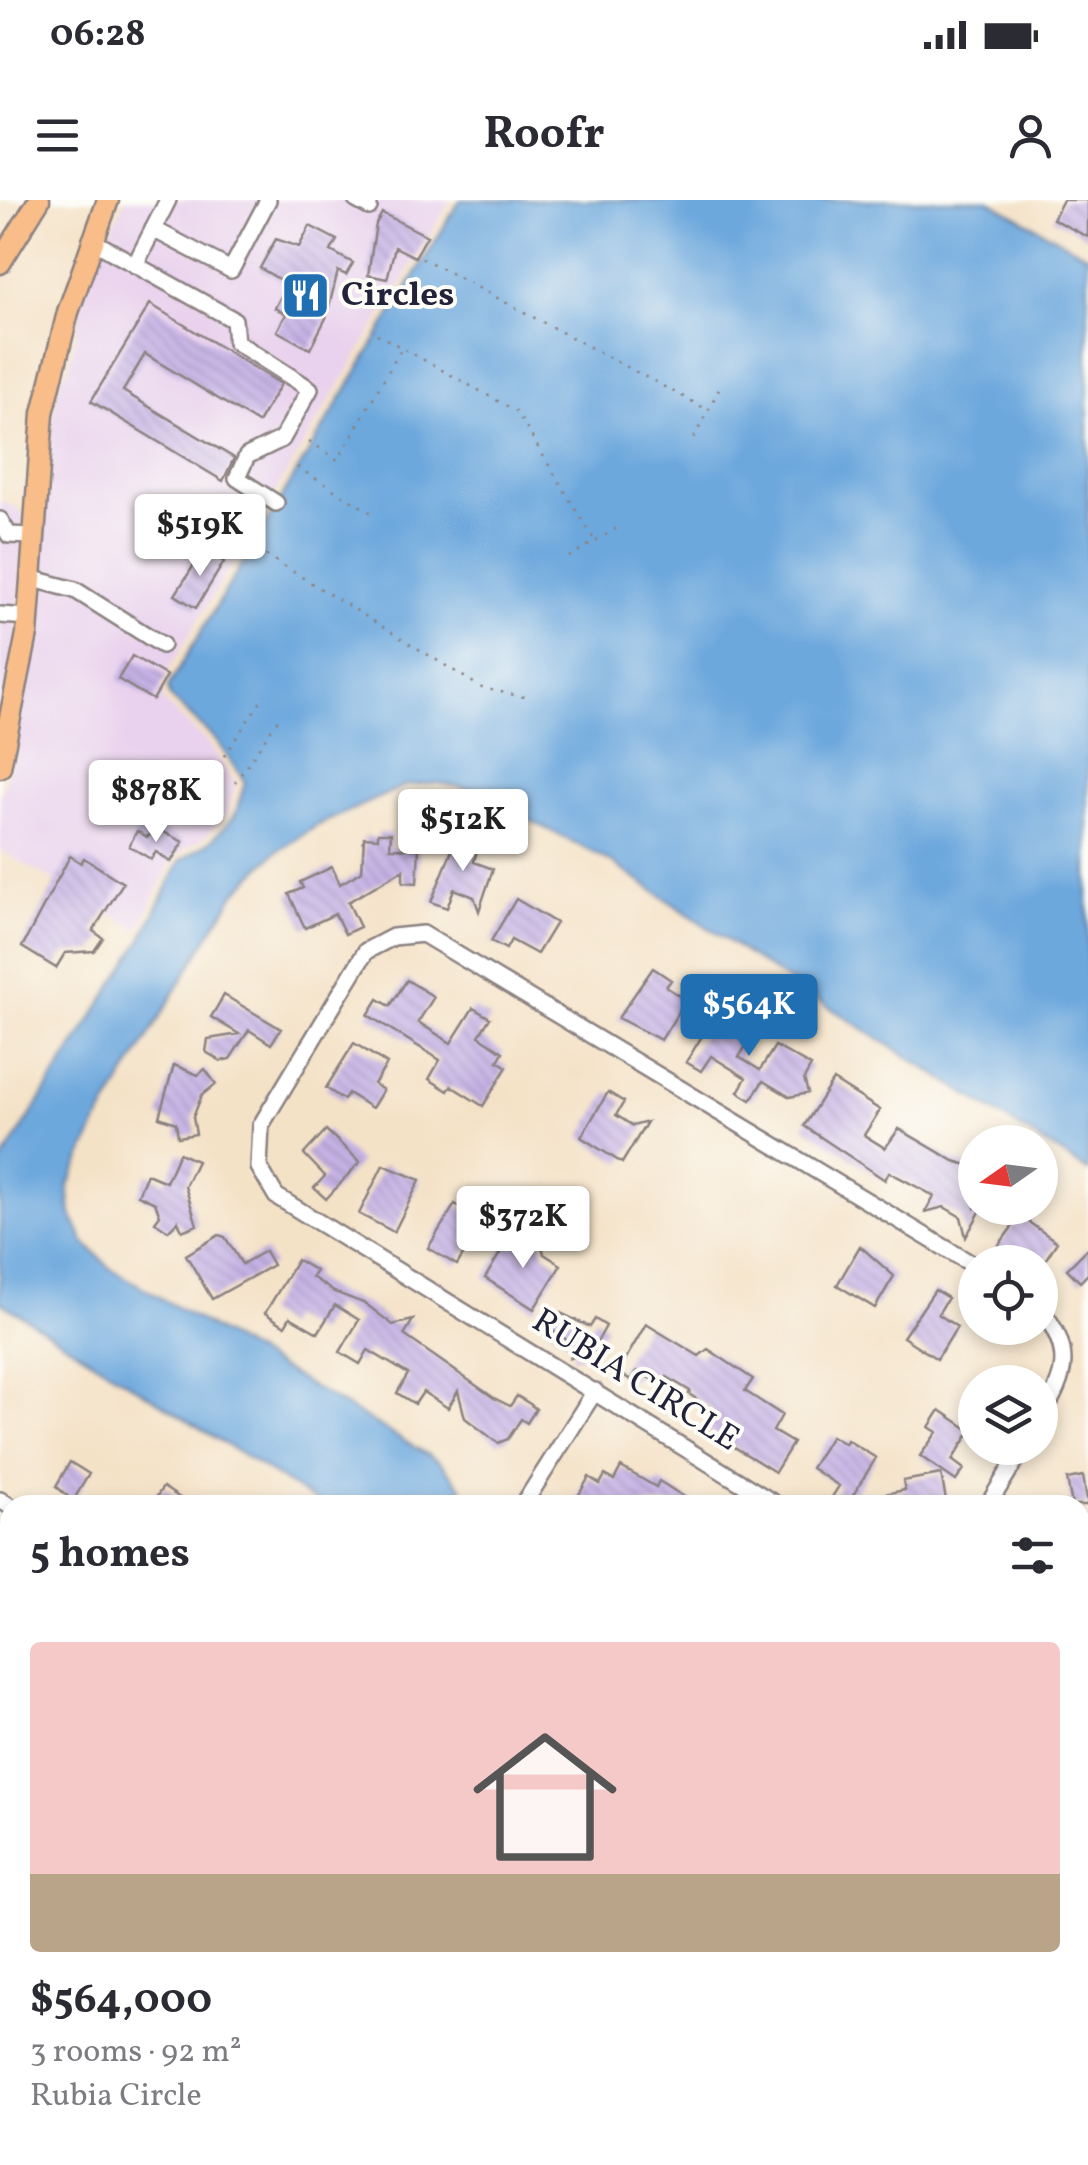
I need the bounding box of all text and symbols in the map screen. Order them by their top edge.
text: 06:28 [50,9,146,62]
text: Roofr [483,104,605,167]
icon: menu [30,108,85,163]
icon: person [1003,108,1058,163]
restaurant icon: Circles [280,270,332,322]
place label: Circles [341,272,454,320]
pin: $519K [130,494,270,579]
text: $519K [157,504,243,548]
pin: $878K [86,760,226,845]
text: $878K [111,770,201,814]
pin: $512K [393,789,533,874]
text: $512K [420,799,506,843]
pin: $564K [679,974,819,1059]
text: $564K [703,984,795,1028]
north arrow [958,1125,1058,1225]
map controls [958,1125,1058,1465]
pin: $372K [453,1186,593,1271]
text: $372K [479,1196,567,1240]
button: locate [958,1245,1058,1345]
street label: RUBIA CIRCLE [522,1298,748,1464]
button: layers [958,1365,1058,1465]
text: 5 homes [30,1526,190,1585]
icon: filters [1005,1528,1060,1583]
icon: home [455,1707,635,1887]
text: $564,000 [30,1972,212,2031]
text: 3 rooms · 92 m² [30,2031,242,2075]
text: Rubia Circle [30,2075,202,2119]

